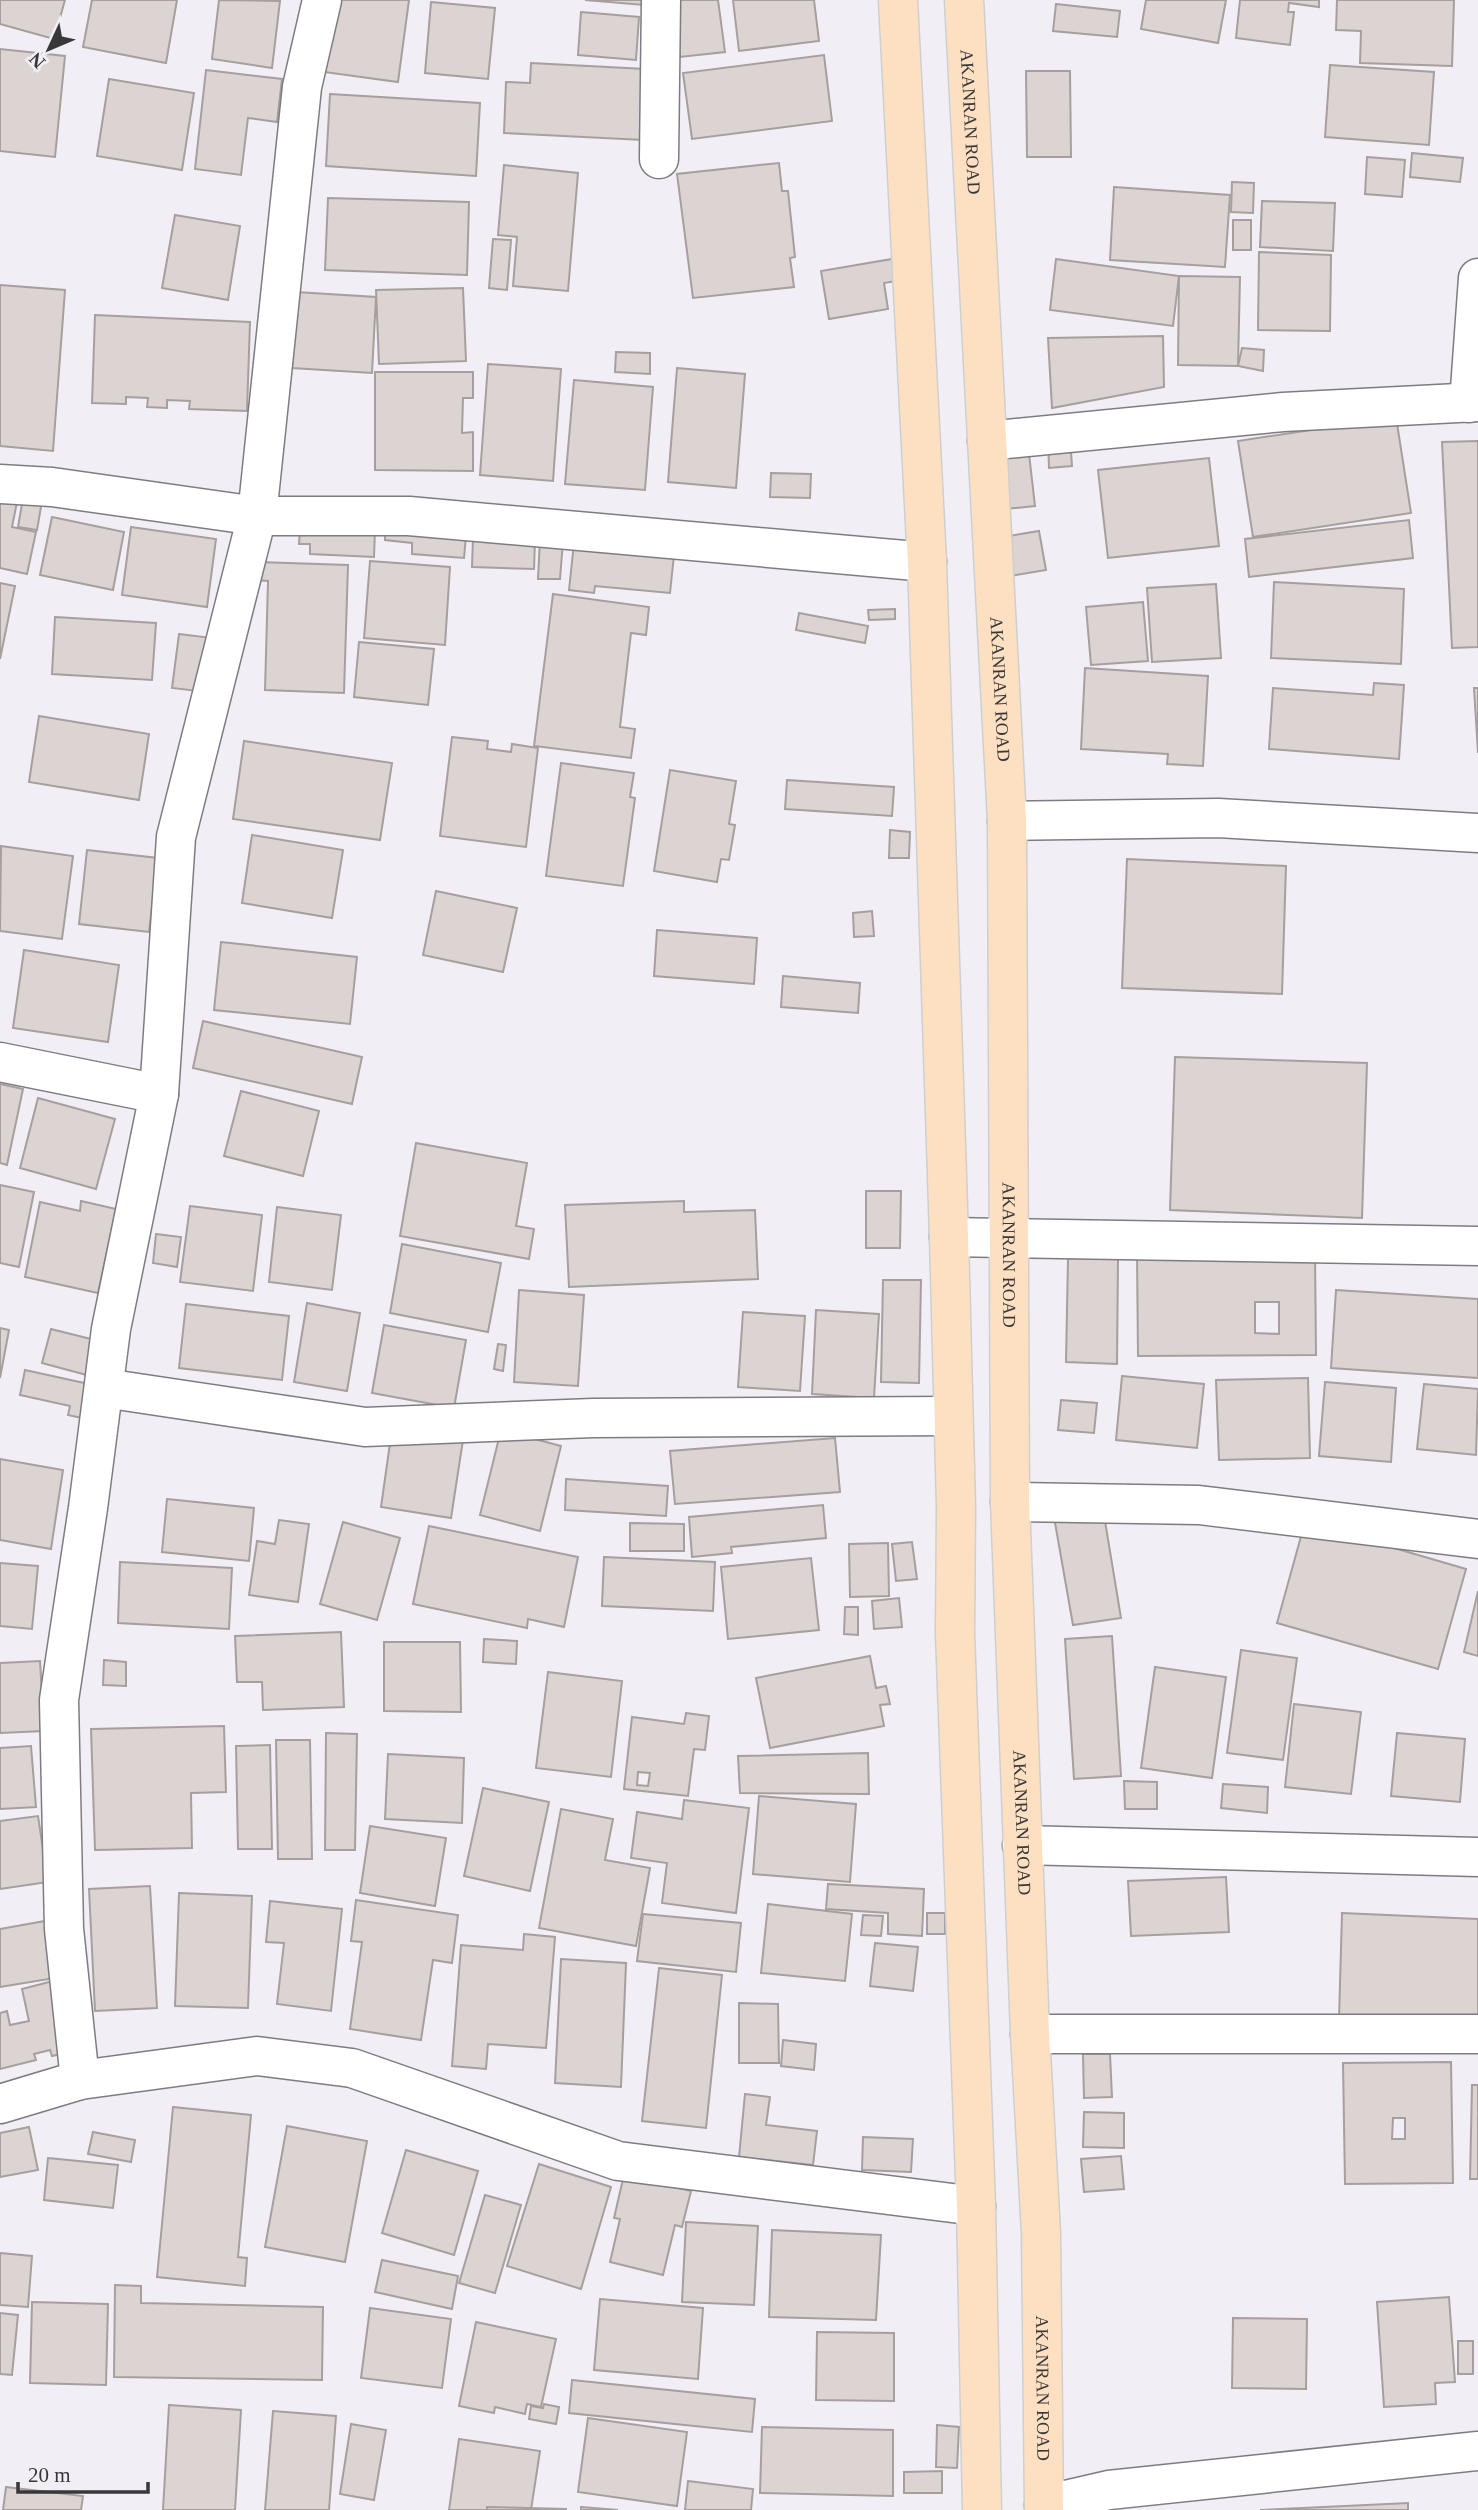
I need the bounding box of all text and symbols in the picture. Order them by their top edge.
north arrow [14,14,84,84]
text: N [25,48,49,73]
street label: AKANRAN ROAD [957,49,984,195]
street label: AKANRAN ROAD [986,616,1014,762]
street label: AKANRAN ROAD [999,1182,1019,1328]
street label: AKANRAN ROAD [1009,1750,1035,1896]
street label: AKANRAN ROAD [1032,2315,1053,2461]
scale bar [18,2450,147,2494]
text: 20 m [28,2463,71,2487]

